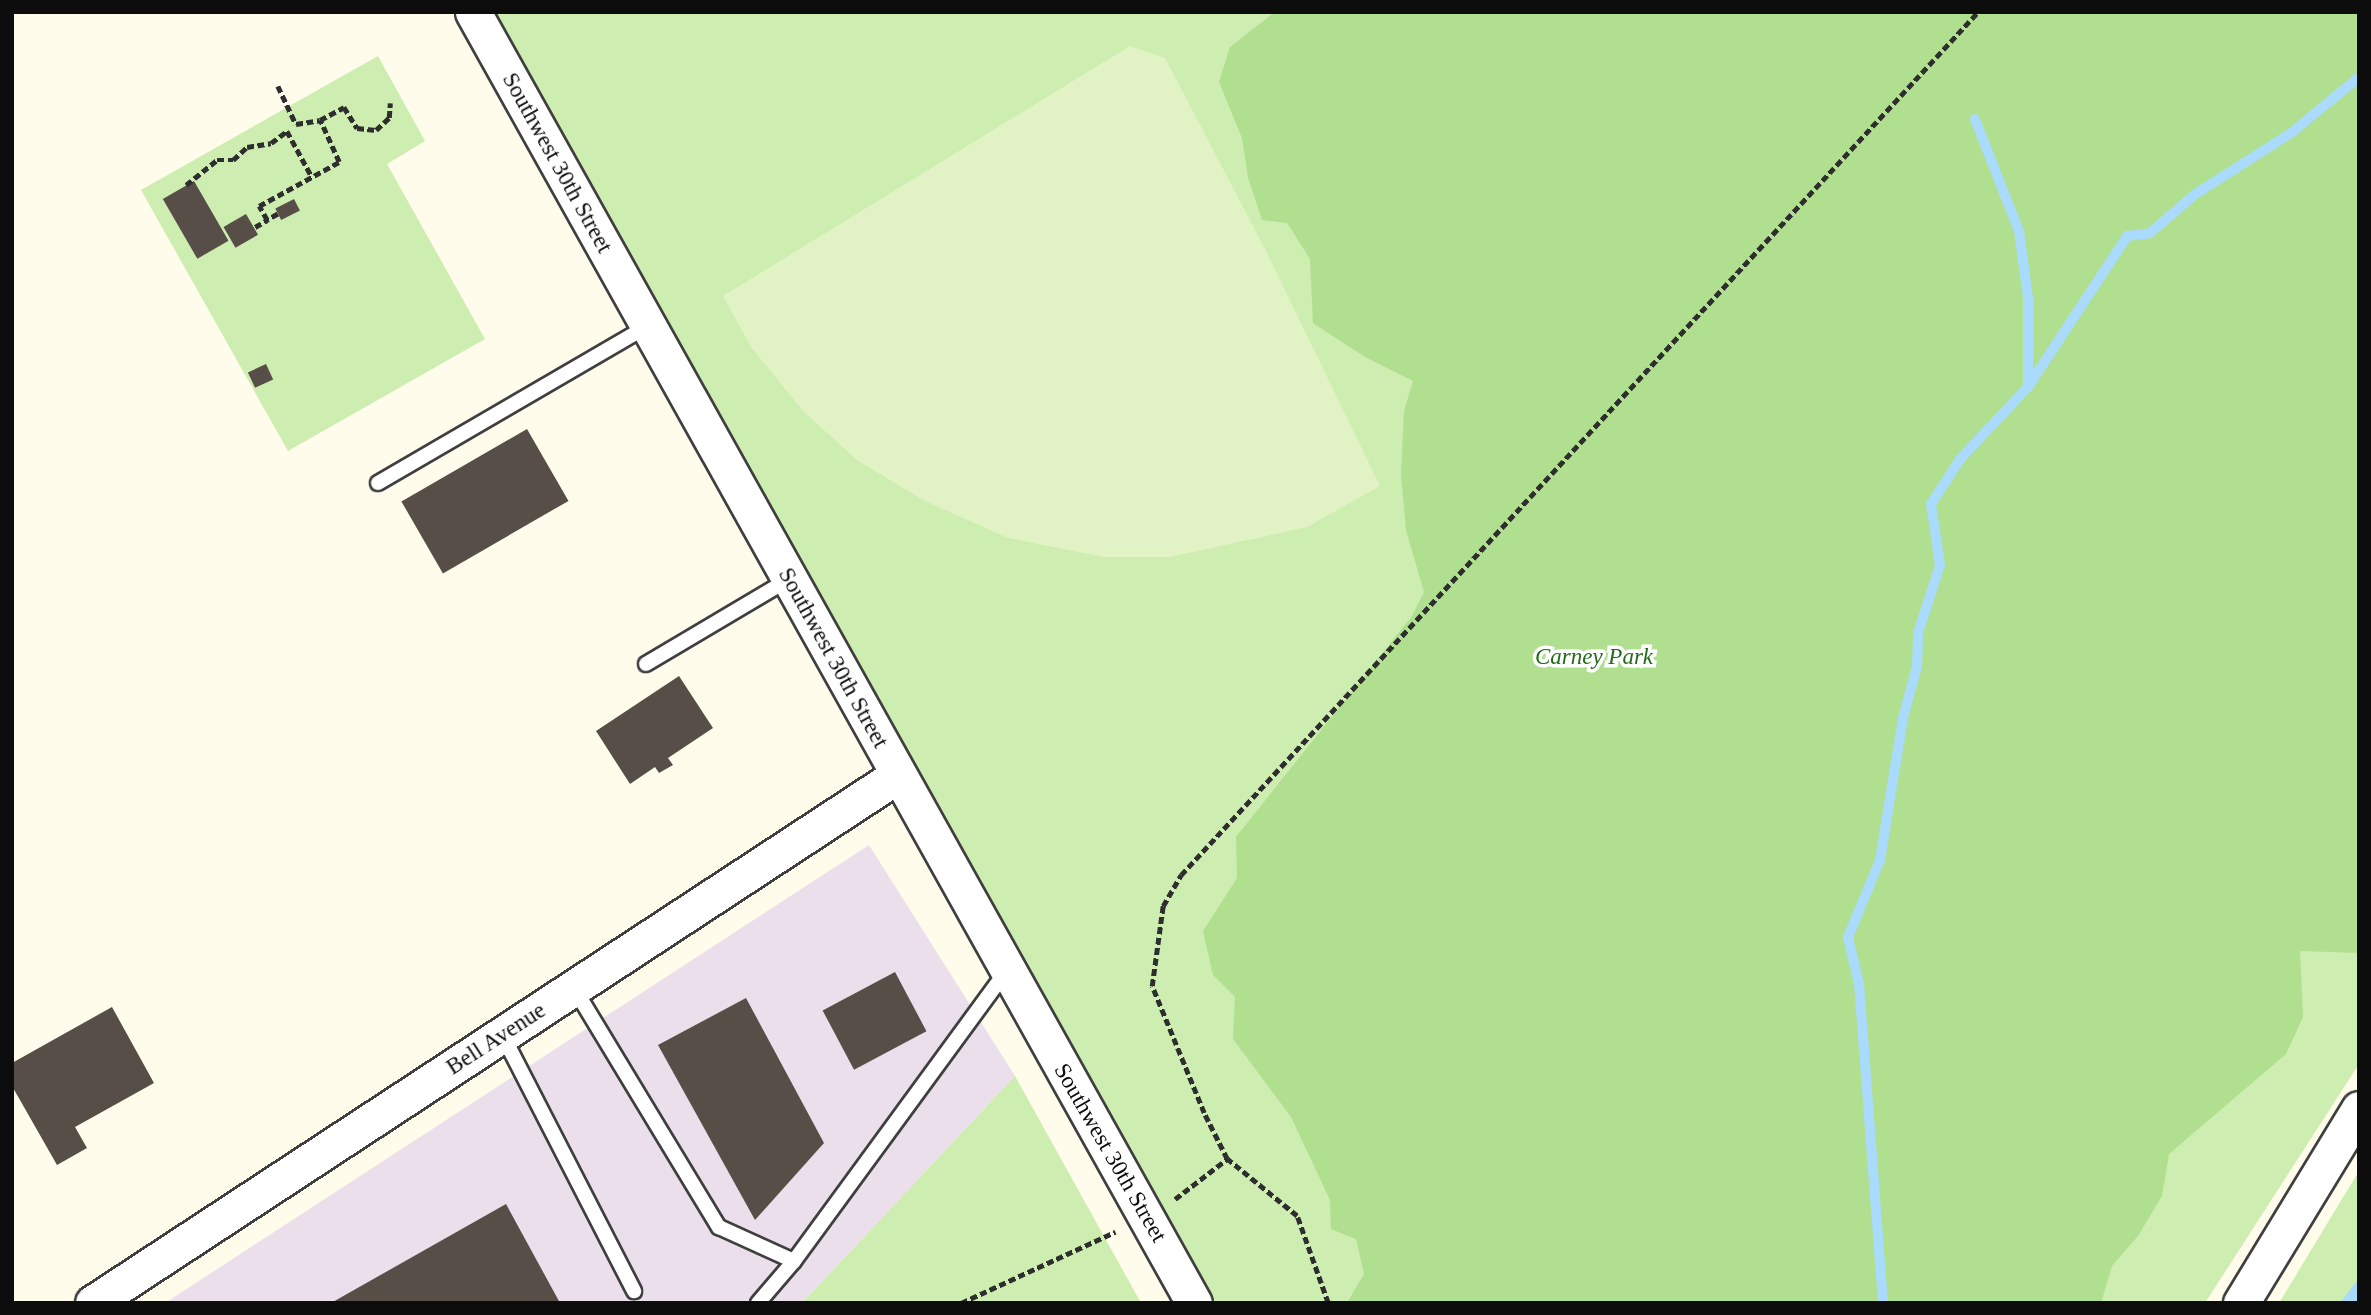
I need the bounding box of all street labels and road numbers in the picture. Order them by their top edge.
street label: Southwest 30th Street [496,68,618,258]
street label: Southwest 30th Street [772,563,894,753]
street label: Bell Avenue [441,996,551,1082]
street label: Southwest 30th Street [1048,1059,1172,1247]

